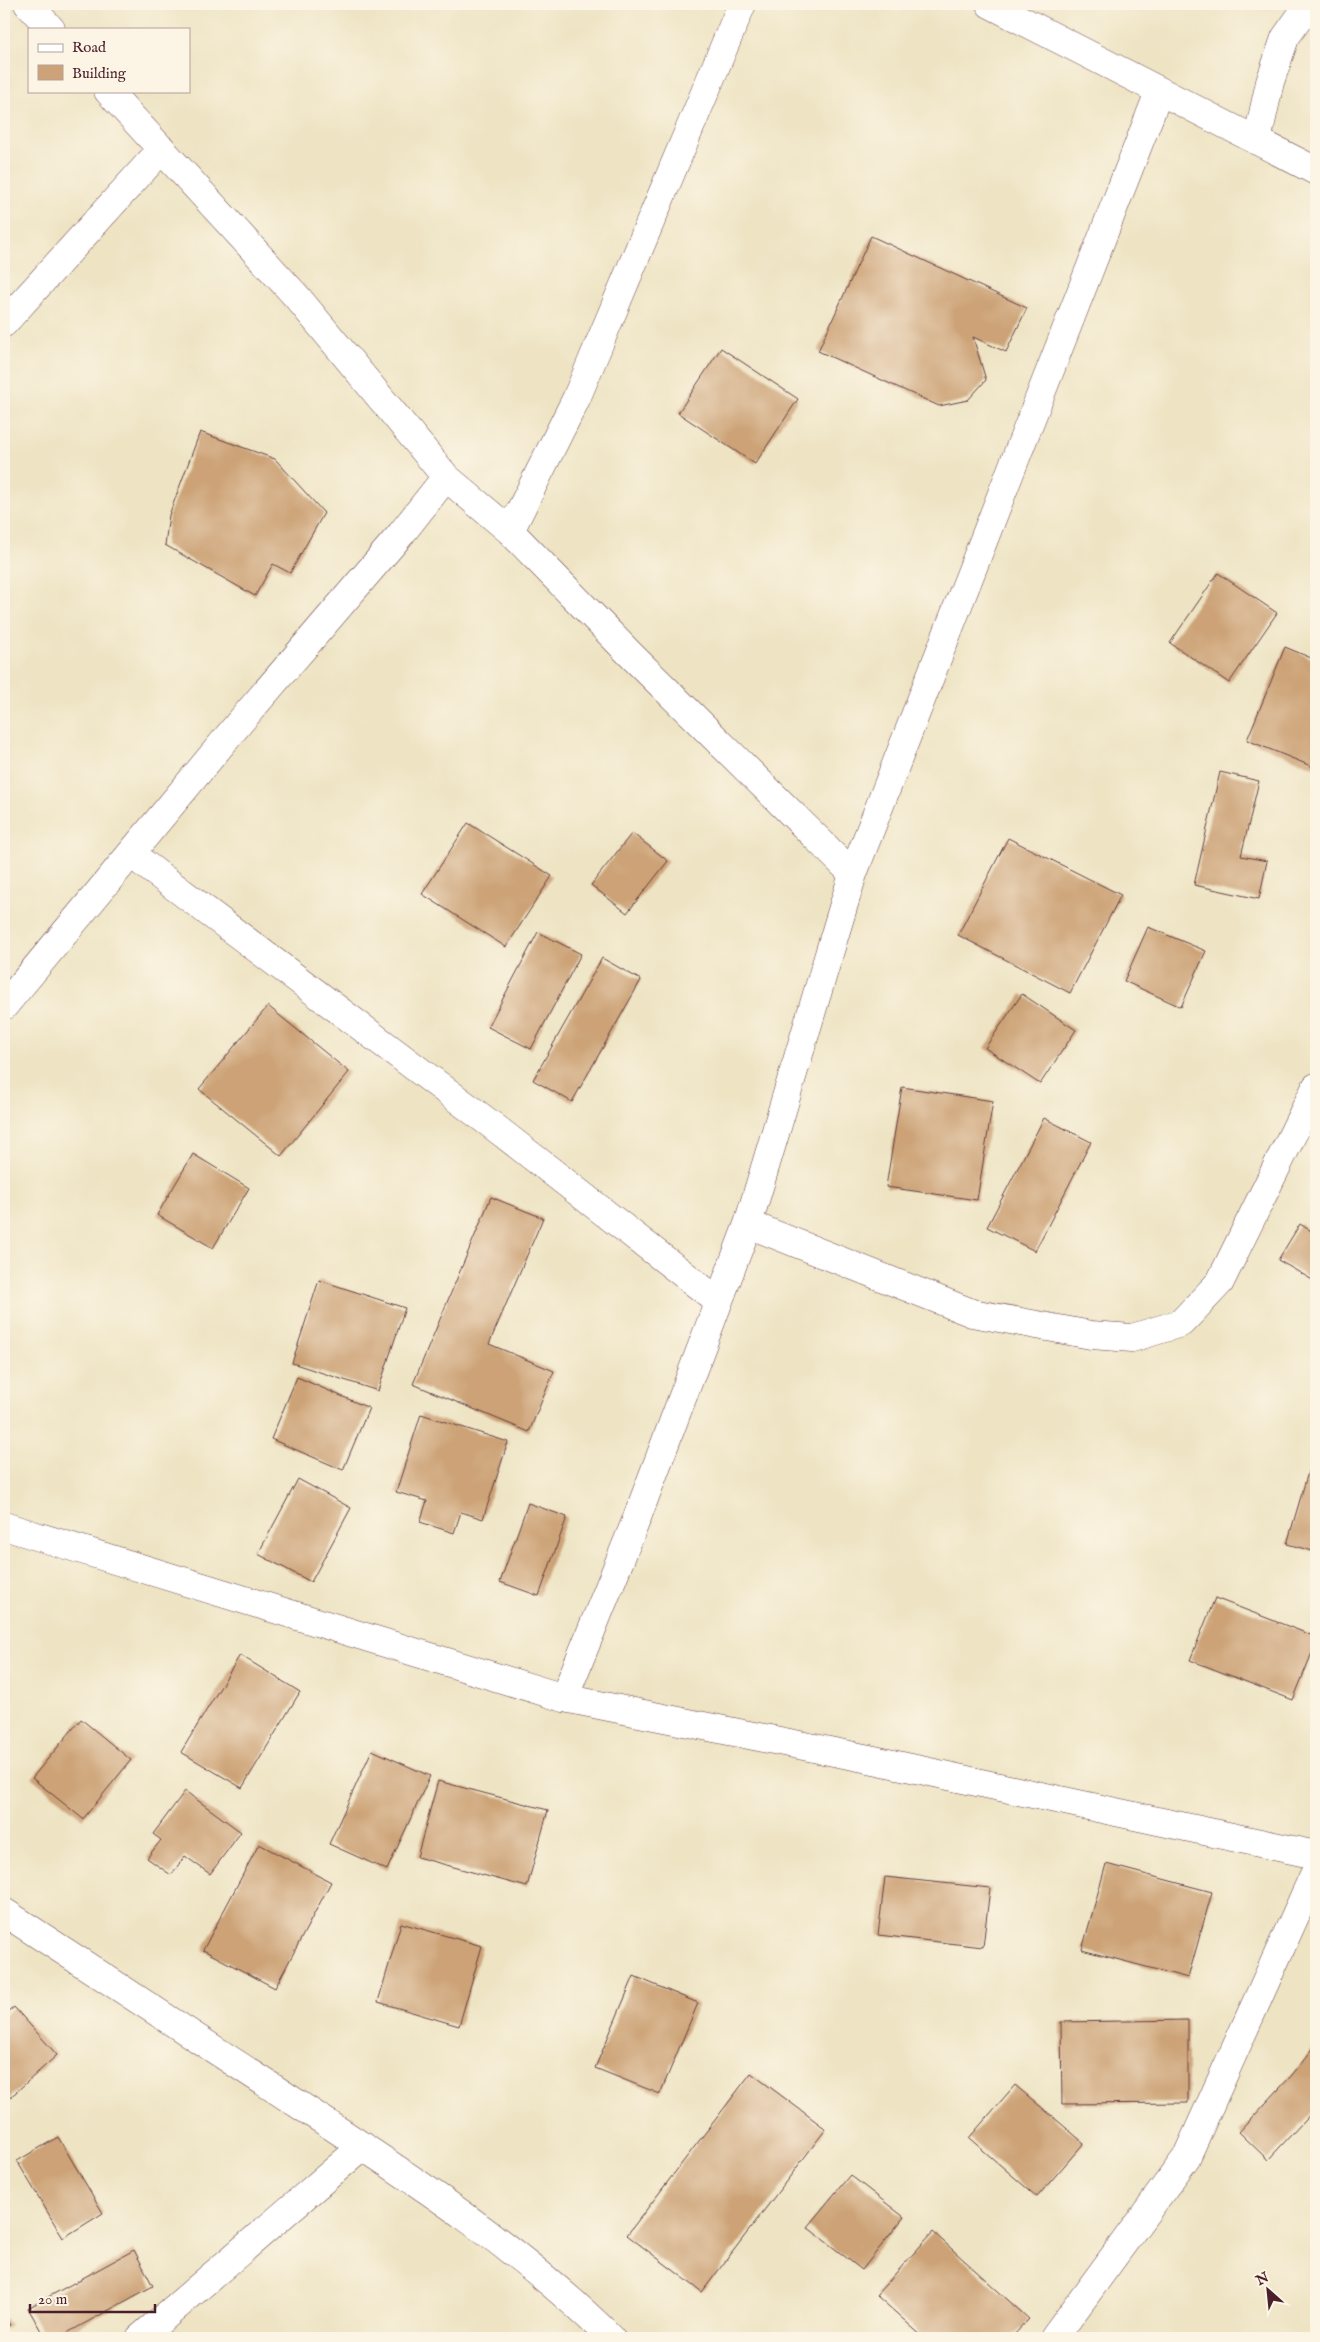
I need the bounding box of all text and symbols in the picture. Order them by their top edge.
legend [28,28,190,92]
text: Road [72,38,107,57]
text: Building [72,64,127,83]
north arrow [1242,2264,1292,2314]
text: N [1252,2269,1272,2291]
scale bar [30,2282,155,2314]
text: 20 m [38,2290,68,2309]

